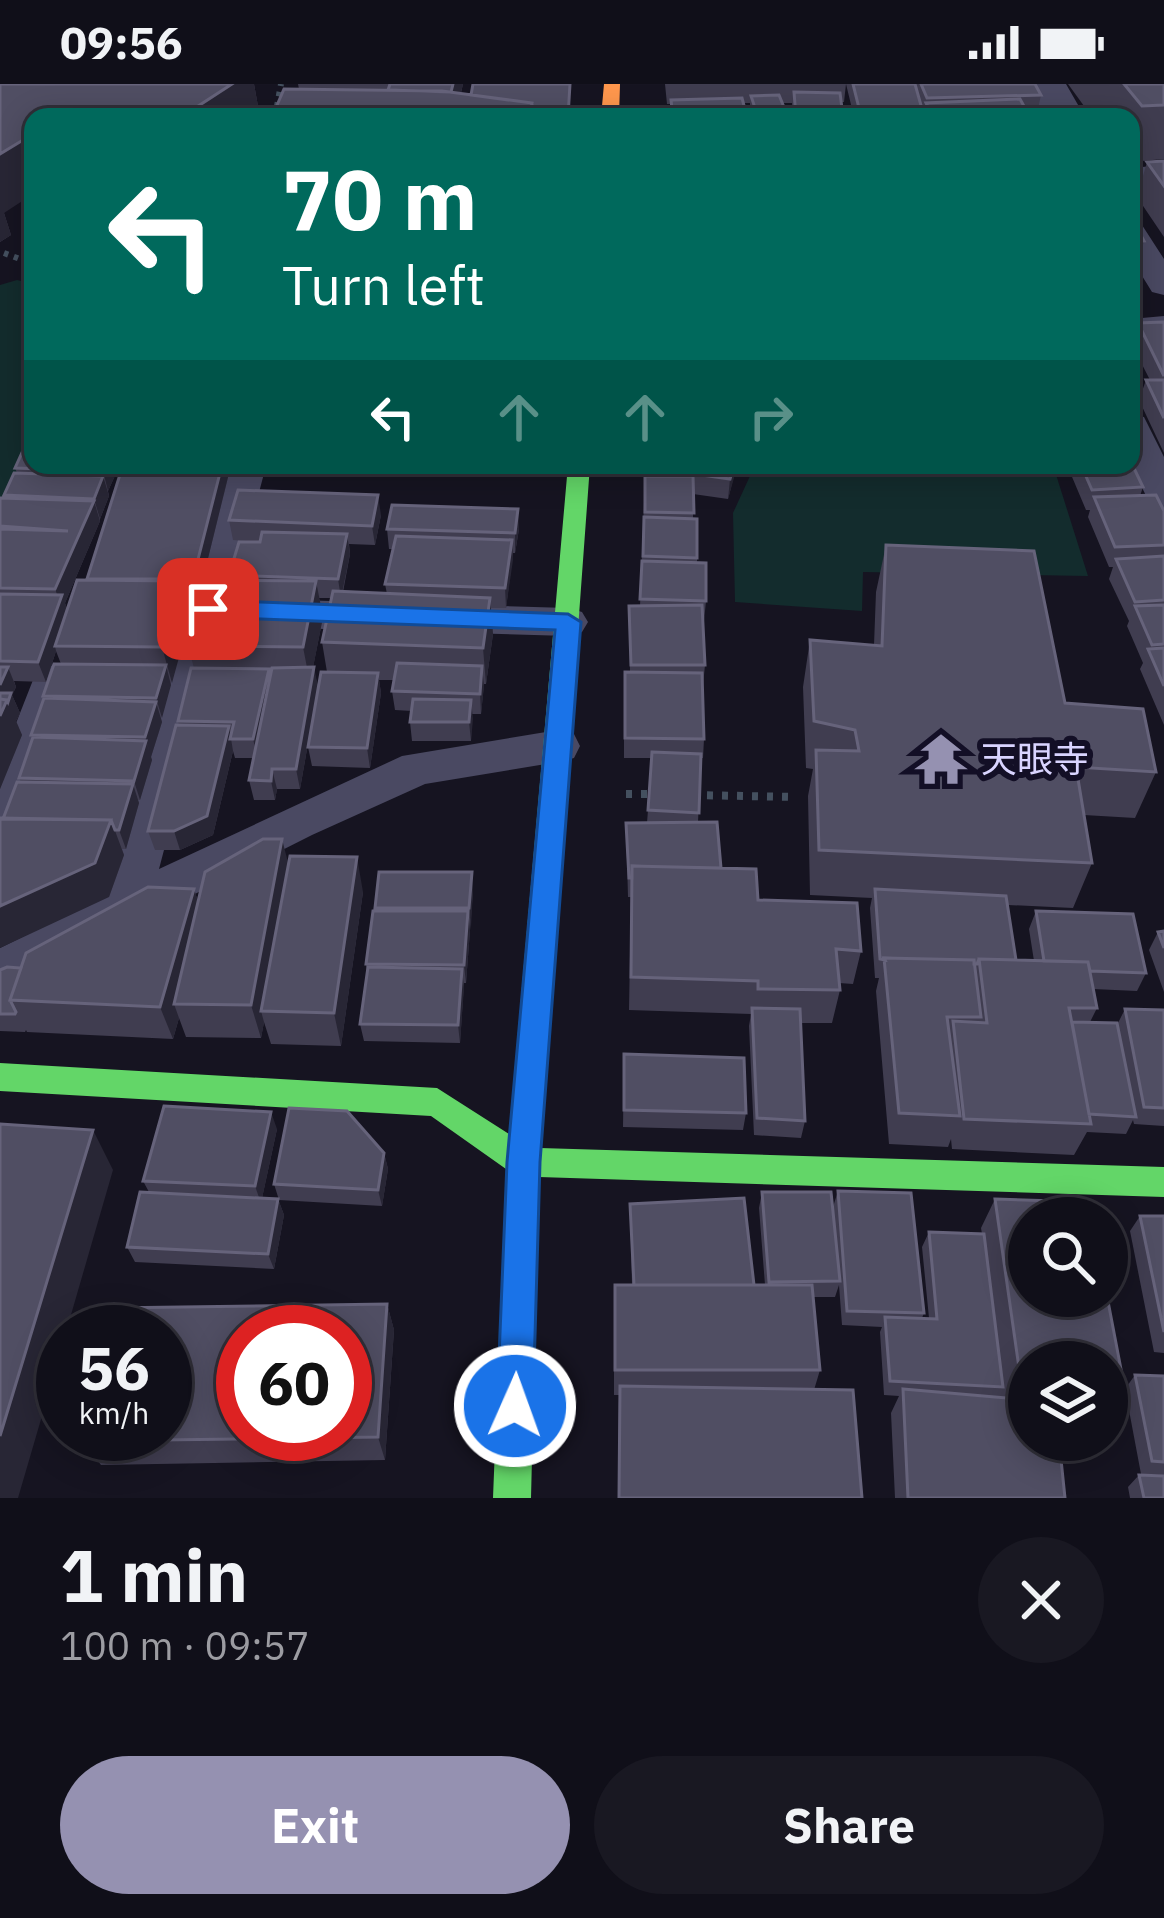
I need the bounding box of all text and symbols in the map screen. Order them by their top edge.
text: 09:56 [60,13,183,71]
text: 70 m [282,144,478,253]
icon: left [84,156,240,312]
text: Turn left [282,250,485,320]
icon: left [360,384,426,450]
icon: ahead [486,384,552,450]
icon: ahead [612,384,678,450]
icon: right [738,384,804,450]
pin [157,558,259,660]
icon: arrive [175,576,241,642]
temple icon: 天眼寺 [912,730,970,788]
place label: 天眼寺 [981,735,1089,782]
map controls [1008,1197,1128,1461]
button: search [1008,1197,1128,1317]
speed limit sign: 60 [216,1305,372,1461]
text: 56 [78,1328,150,1407]
button: layers [1008,1341,1128,1461]
position arrow [452,1343,578,1469]
text: km/h [79,1393,149,1432]
text: 1 min [60,1528,248,1622]
button: close [978,1537,1104,1663]
text: 100 m · 09:57 [60,1620,310,1671]
button: Exit [60,1756,570,1894]
button: Share [594,1756,1104,1894]

